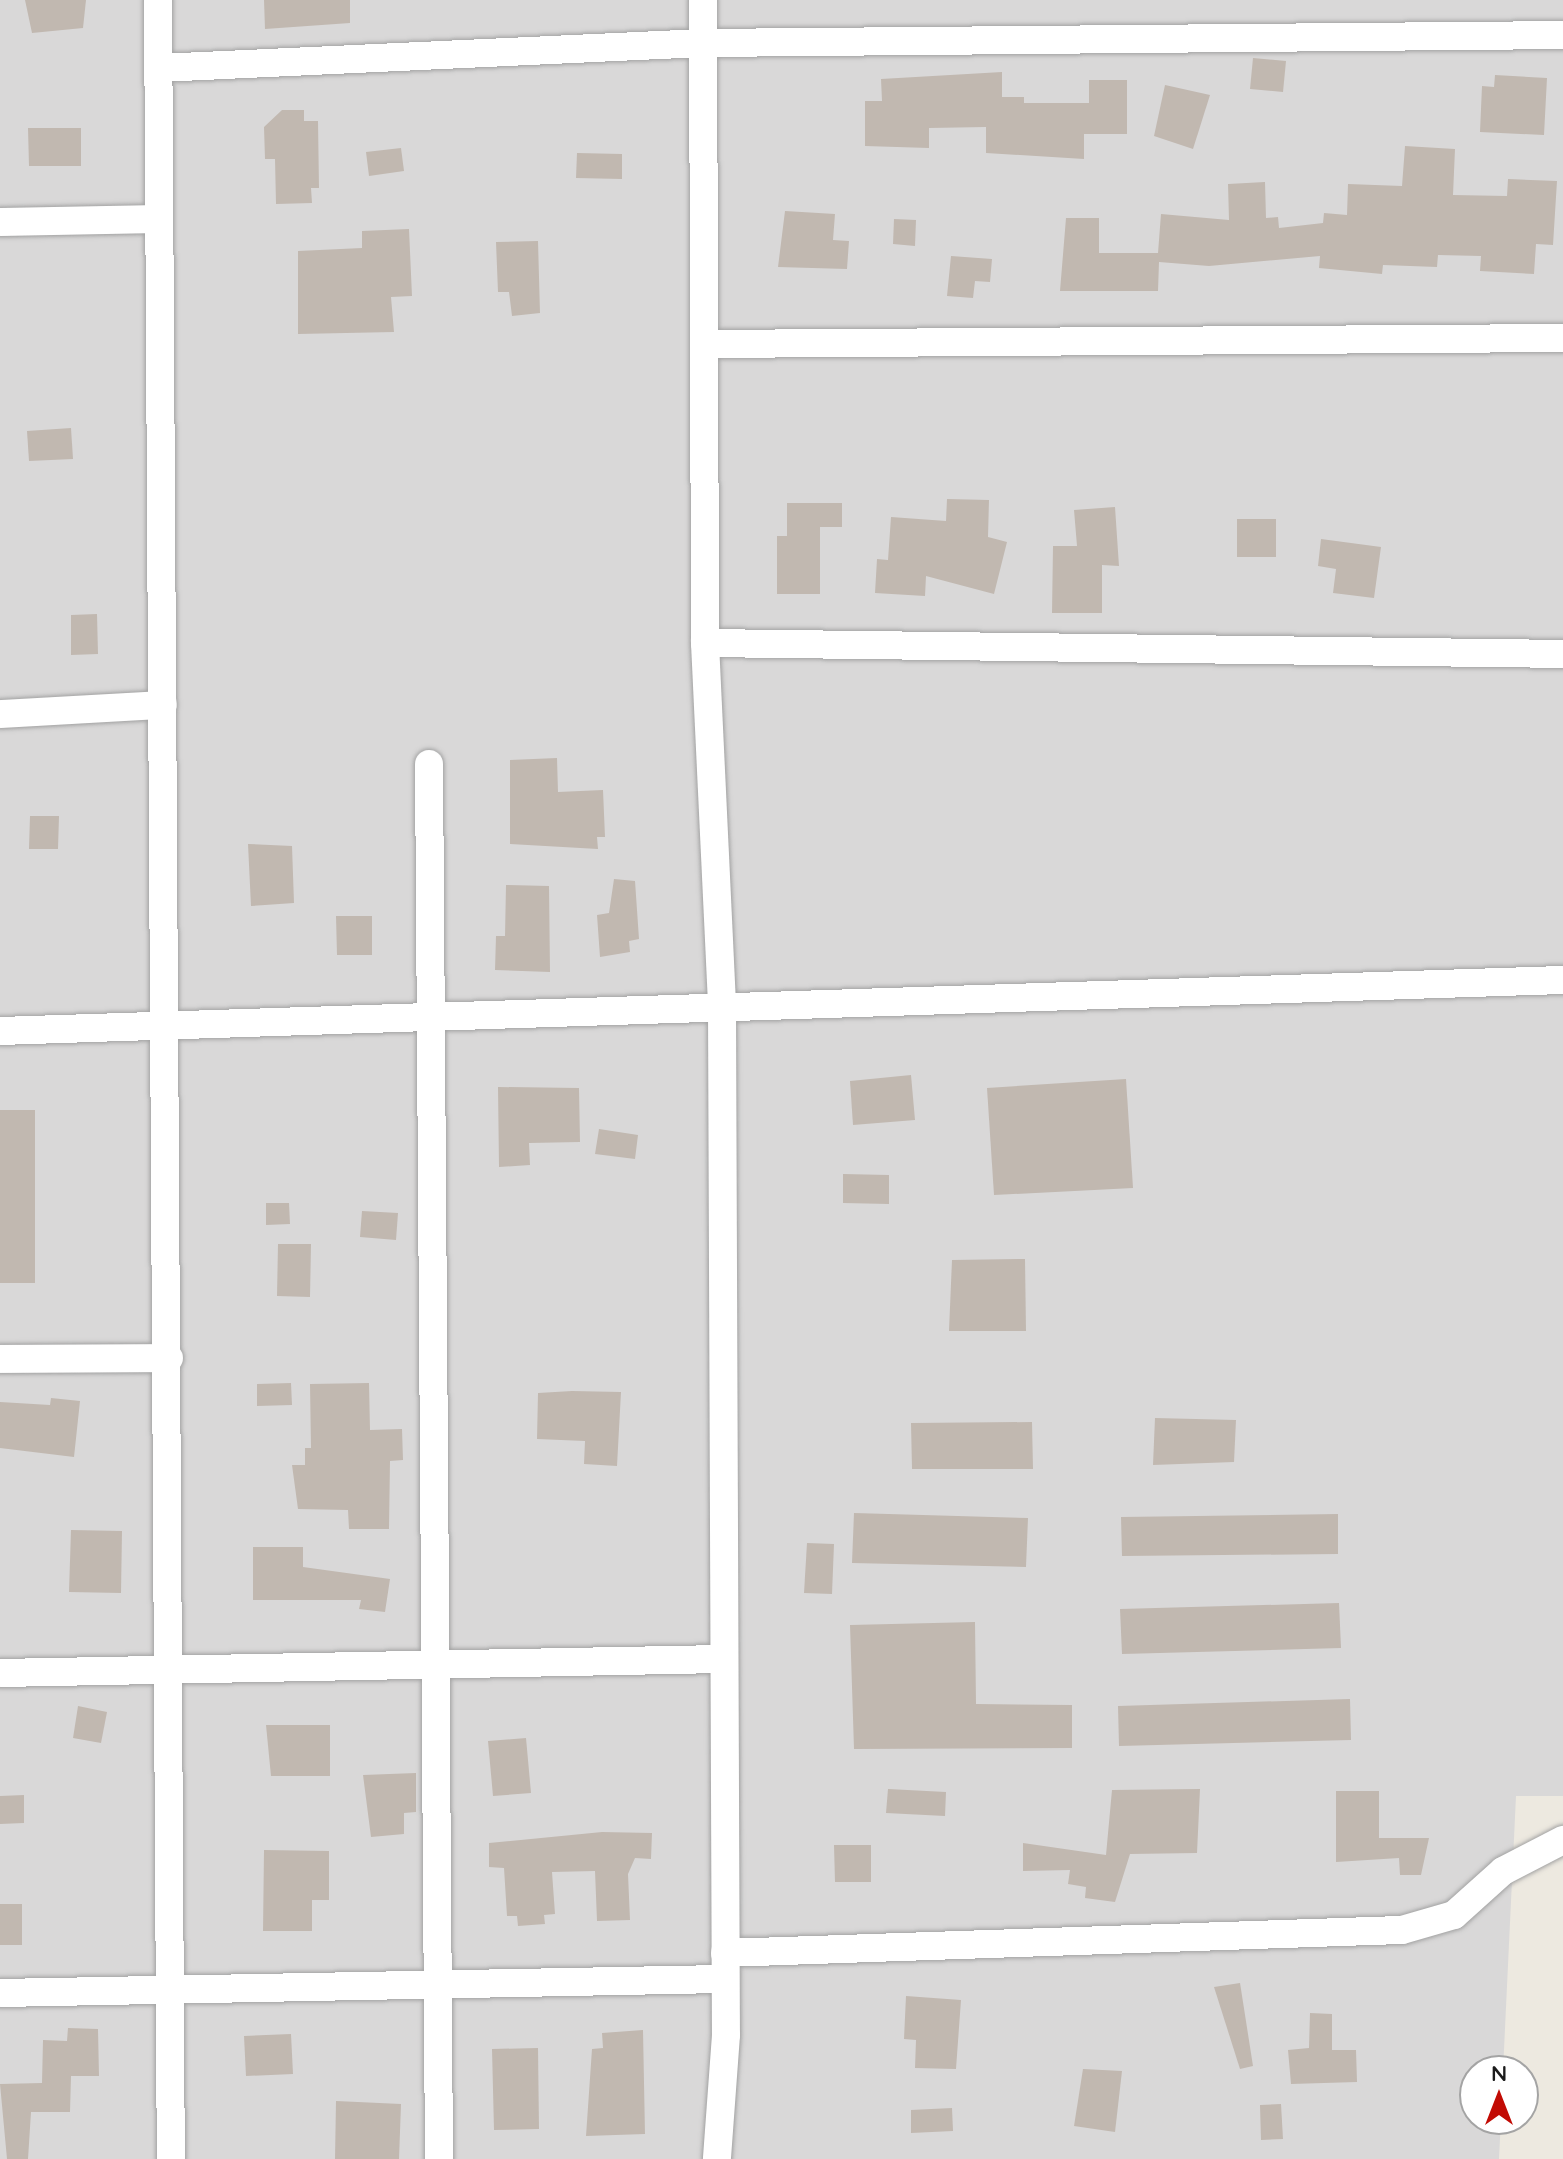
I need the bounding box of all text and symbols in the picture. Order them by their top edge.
north arrow [1459,2055,1539,2135]
text: N [1491,2059,1507,2087]

